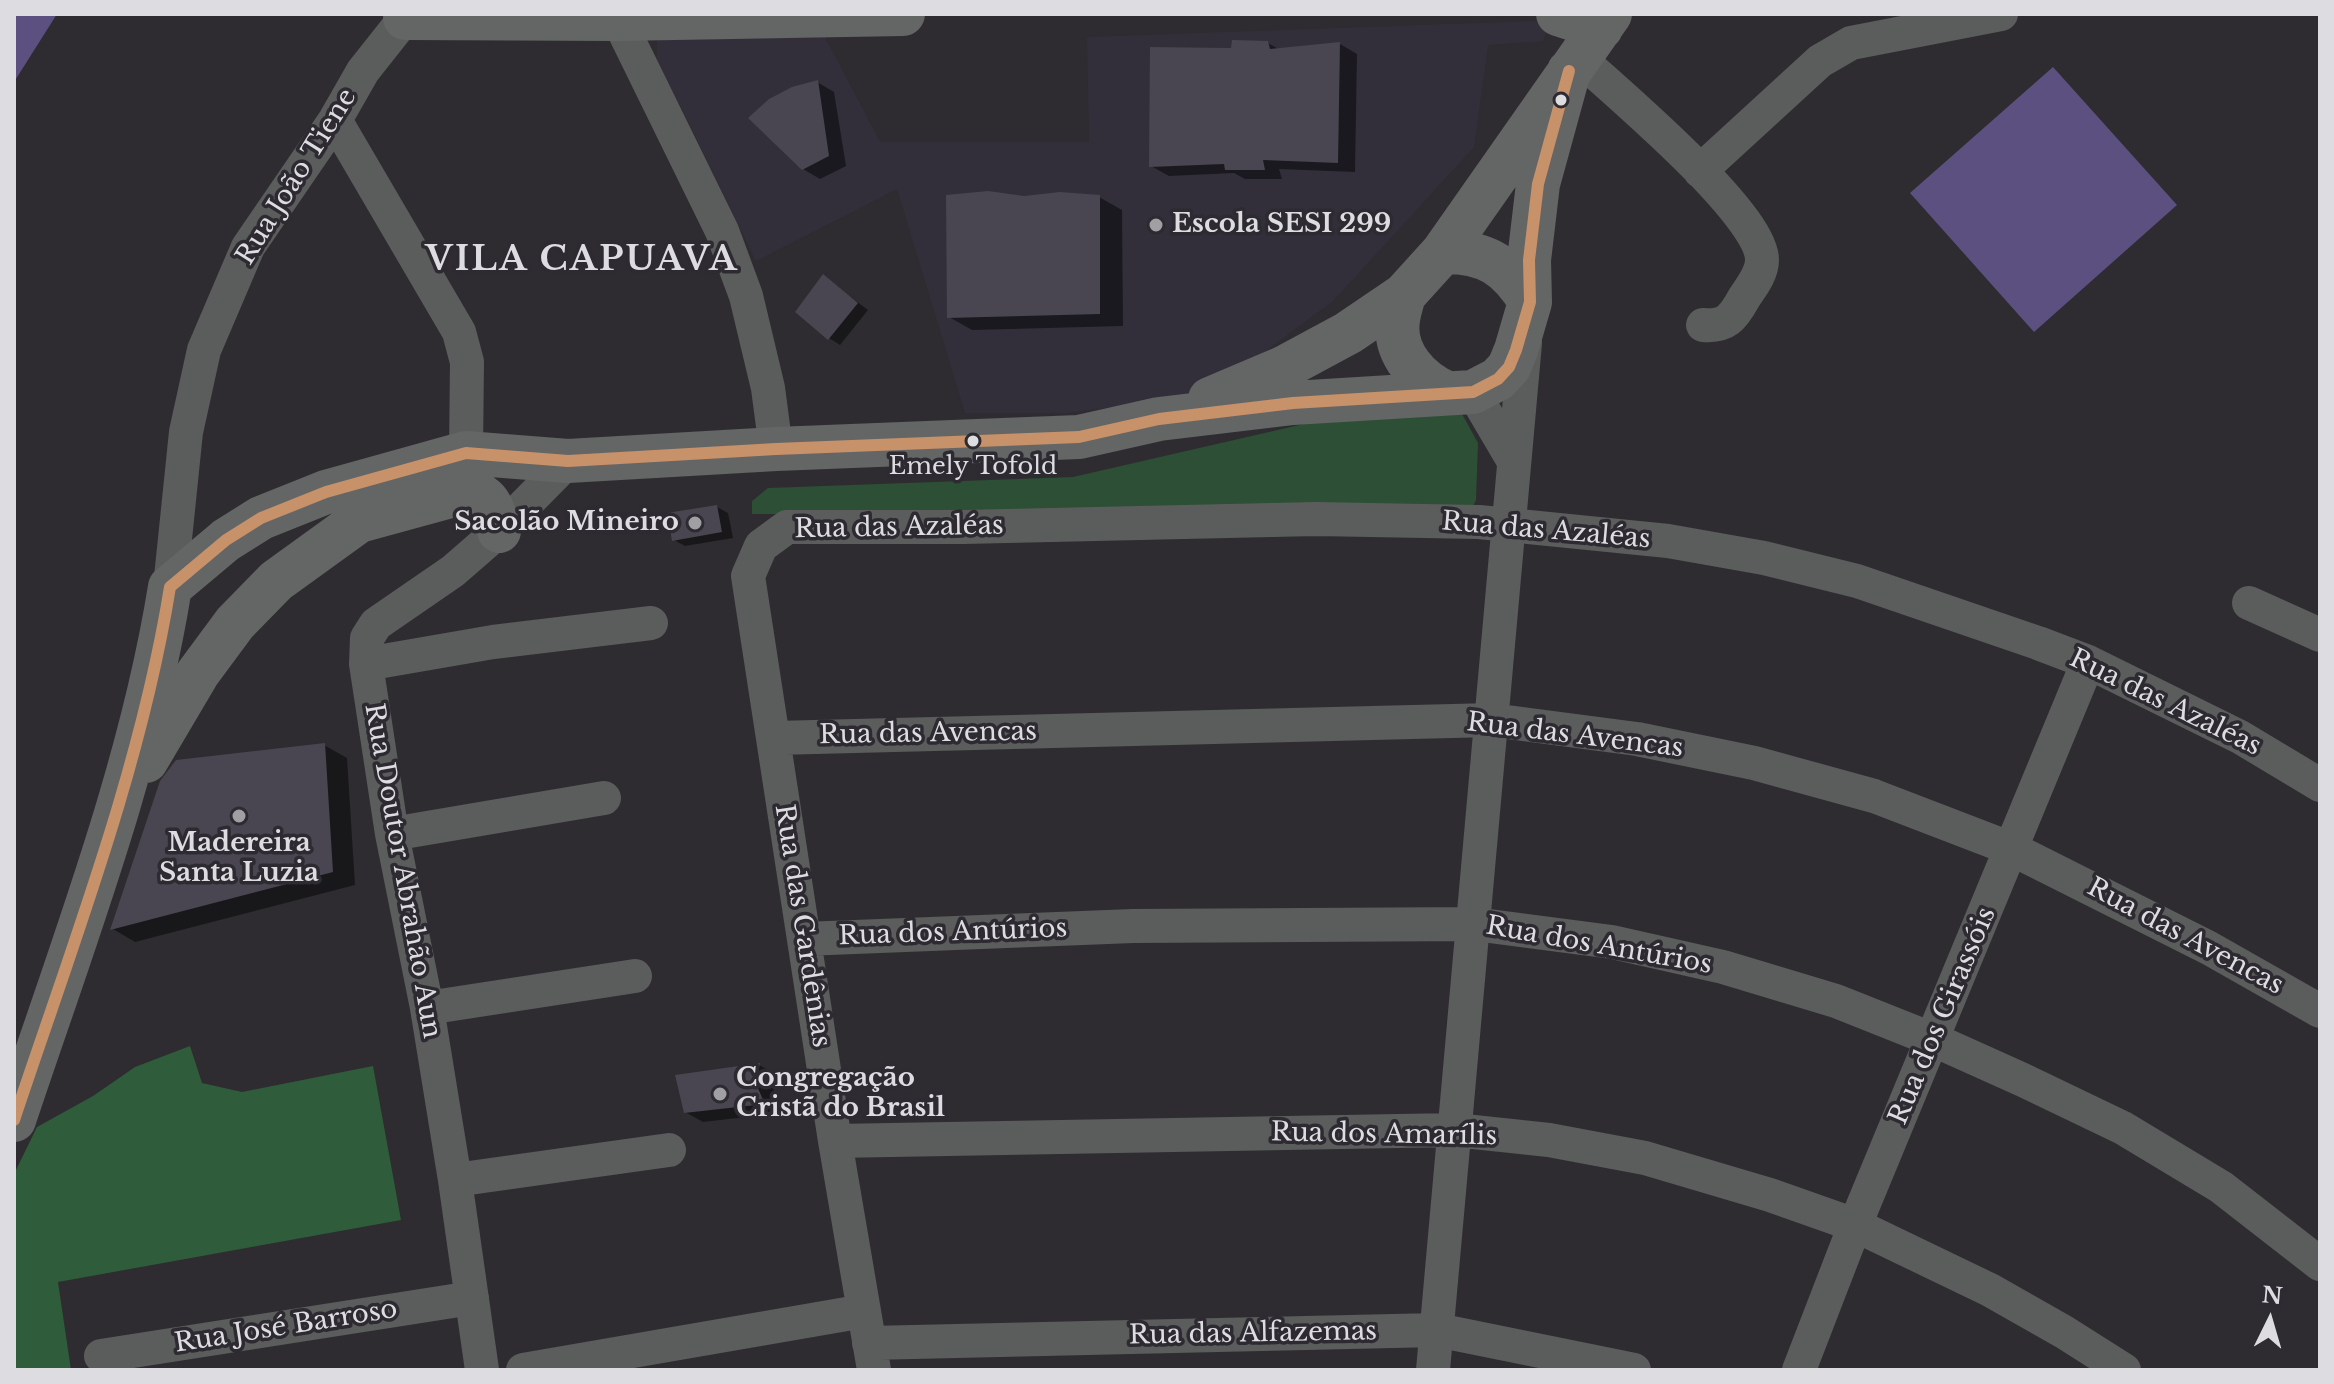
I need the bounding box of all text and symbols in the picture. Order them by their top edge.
street label: Rua João Tiene [230,83,364,271]
unlabelled marker [1553,92,1569,108]
place label: Escola SESI 299 [1172,209,1391,241]
marker: Escola SESI 299 [1147,216,1165,234]
district label: VILA CAPUAVA [425,240,739,280]
marker: Emely Tofold [965,433,981,449]
place label: Emely Tofold [889,453,1057,481]
street label: Rua das Azaléas [1440,506,1652,556]
place label: Sacolão Mineiro [454,507,679,539]
street label: Rua das Azaléas [794,511,1004,545]
marker: Sacolão Mineiro [686,514,704,532]
street label: Rua das Azaléas [2064,643,2266,763]
street label: Rua Doutor Abrahão Aun [357,701,447,1041]
street label: Rua das Avencas [1465,707,1685,765]
street label: Rua das Avencas [819,717,1037,751]
street label: Rua das Gardênias [767,802,837,1050]
marker: Madereira Santa Luzia [230,807,248,825]
place label: Madereira Santa Luzia [159,828,319,890]
street label: Rua das Avencas [2082,872,2288,1002]
street label: Rua dos Girassóis [1883,903,2003,1129]
street label: Rua dos Antúrios [1484,911,1714,981]
street label: Rua dos Antúrios [838,913,1068,953]
place label: Congregação Cristã do Brasil [736,1063,945,1124]
marker: Congregação Cristã do Brasil [711,1085,729,1103]
street label: Rua dos Amarílis [1271,1117,1497,1153]
north arrow [2230,1280,2310,1360]
text: N [2261,1281,2284,1310]
street label: Rua José Barroso [172,1294,400,1360]
street label: Rua das Alfazemas [1129,1316,1377,1352]

